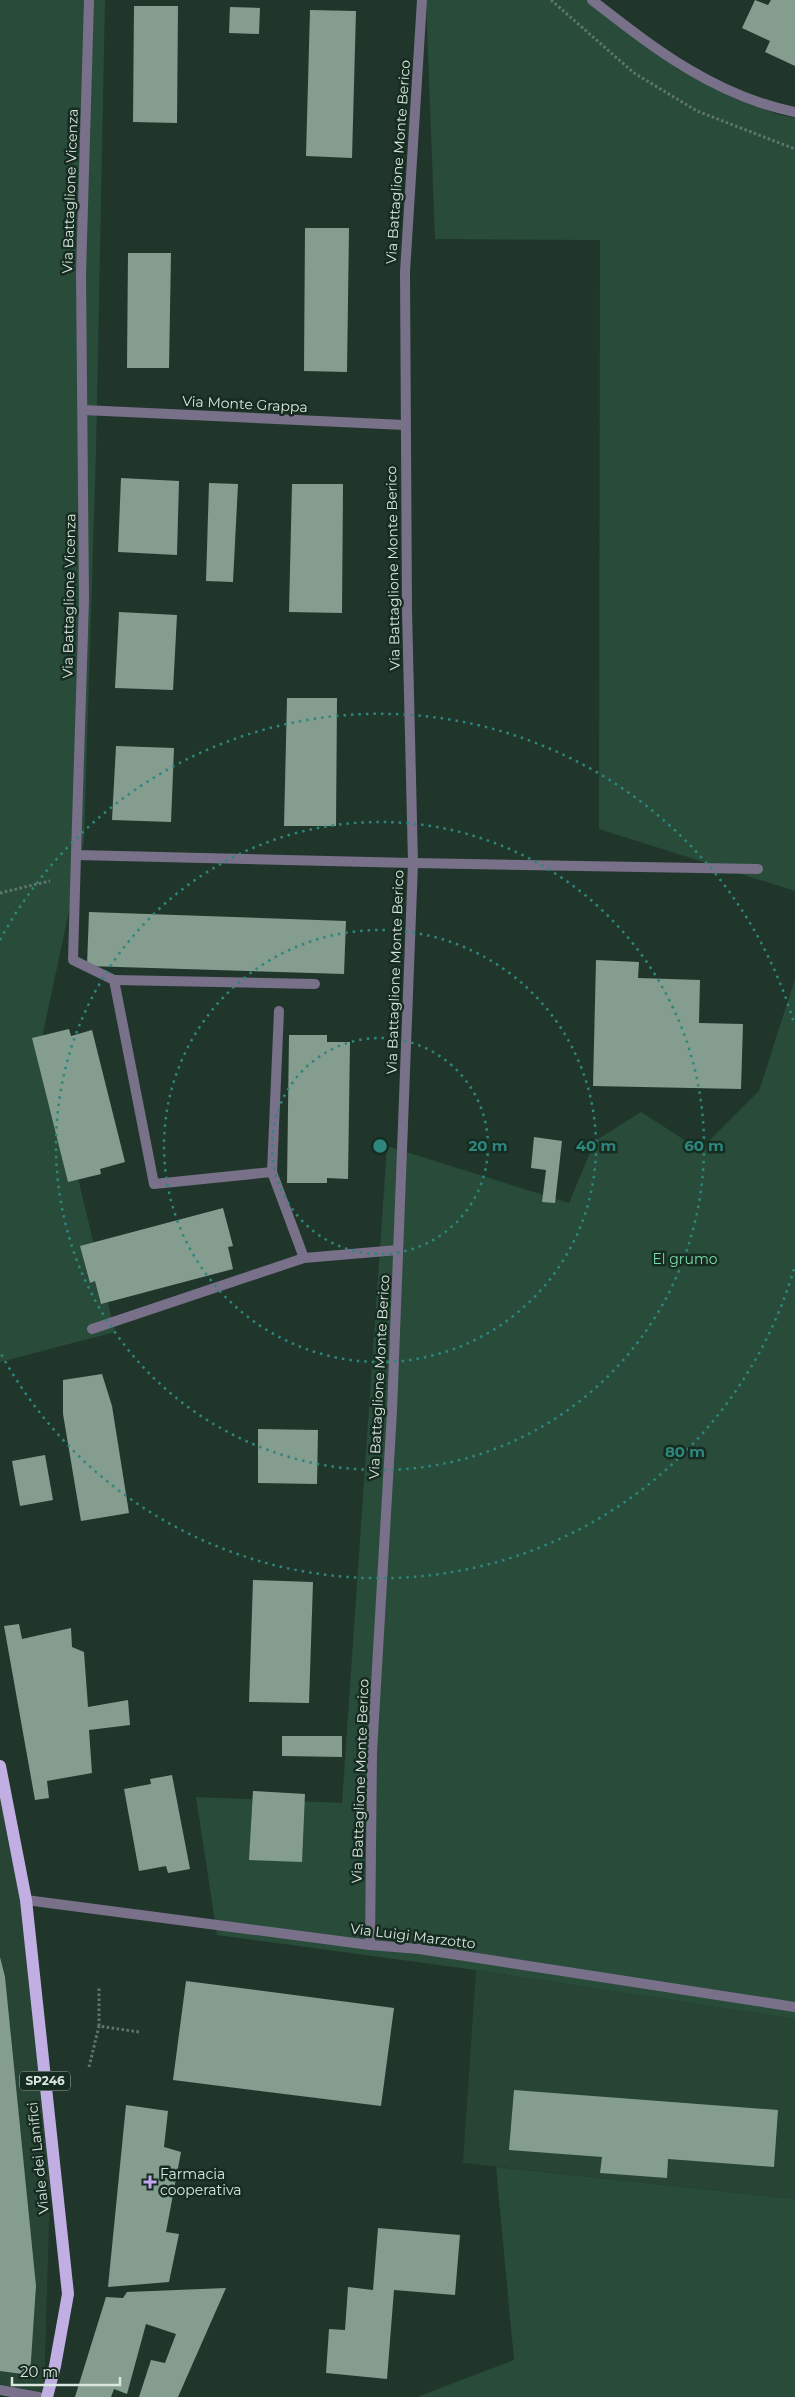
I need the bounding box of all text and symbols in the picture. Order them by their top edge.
street label: Via Battaglione Monte Berico [382,59,414,265]
street label: Via Battaglione Vicenza [58,108,82,274]
street label: Via Monte Grappa [182,392,308,416]
street label: Via Battaglione Monte Berico [382,465,404,670]
street label: Via Battaglione Vicenza [59,513,79,679]
street label: Via Battaglione Monte Berico [382,869,408,1075]
text: 20 m [468,1136,508,1155]
text: 40 m [576,1136,616,1155]
text: 60 m [684,1136,724,1155]
centre of rings [371,1137,389,1155]
park label: El grumo [652,1250,718,1268]
street label: Via Battaglione Monte Berico [365,1274,393,1480]
text: 80 m [665,1442,705,1461]
street label: Via Battaglione Monte Berico [347,1678,373,1884]
street label: Via Luigi Marzotto [349,1919,477,1953]
road number: SP246 [20,2072,70,2090]
street label: Viale dei Lanifici [23,2101,53,2215]
place label: Farmacia cooperativa [160,2165,242,2199]
marker: Farmacia cooperativa [144,2176,156,2188]
scale bar [12,2354,120,2386]
text: 20 m [20,2362,58,2381]

